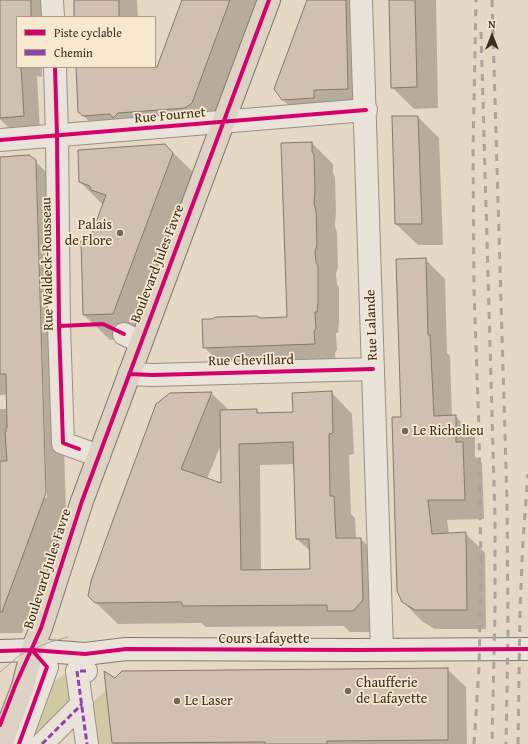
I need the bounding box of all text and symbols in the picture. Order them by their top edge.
legend [16,16,156,68]
north arrow [472,16,512,56]
text: N [488,16,496,32]
text: Piste cyclable [54,24,122,41]
text: Chemin [54,44,93,61]
street label: Rue Fournet [134,105,206,127]
street label: Rue Waldeck-Rousseau [38,197,58,331]
street label: Boulevard Jules Favre [128,202,188,326]
place label: Palais de Flore [65,217,112,250]
marker: Palais de Flore [115,228,125,238]
street label: Rue Lalande [362,289,382,361]
street label: Rue Chevillard [208,352,294,370]
place label: Le Richelieu [413,423,484,439]
marker: Le Richelieu [400,426,410,436]
street label: Boulevard Jules Favre [21,507,75,631]
street label: Cours Lafayette [218,631,310,647]
place label: Chaufferie de Lafayette [356,675,427,708]
marker: Chaufferie de Lafayette [343,686,353,696]
place label: Le Laser [185,693,233,709]
marker: Le Laser [172,696,182,706]

